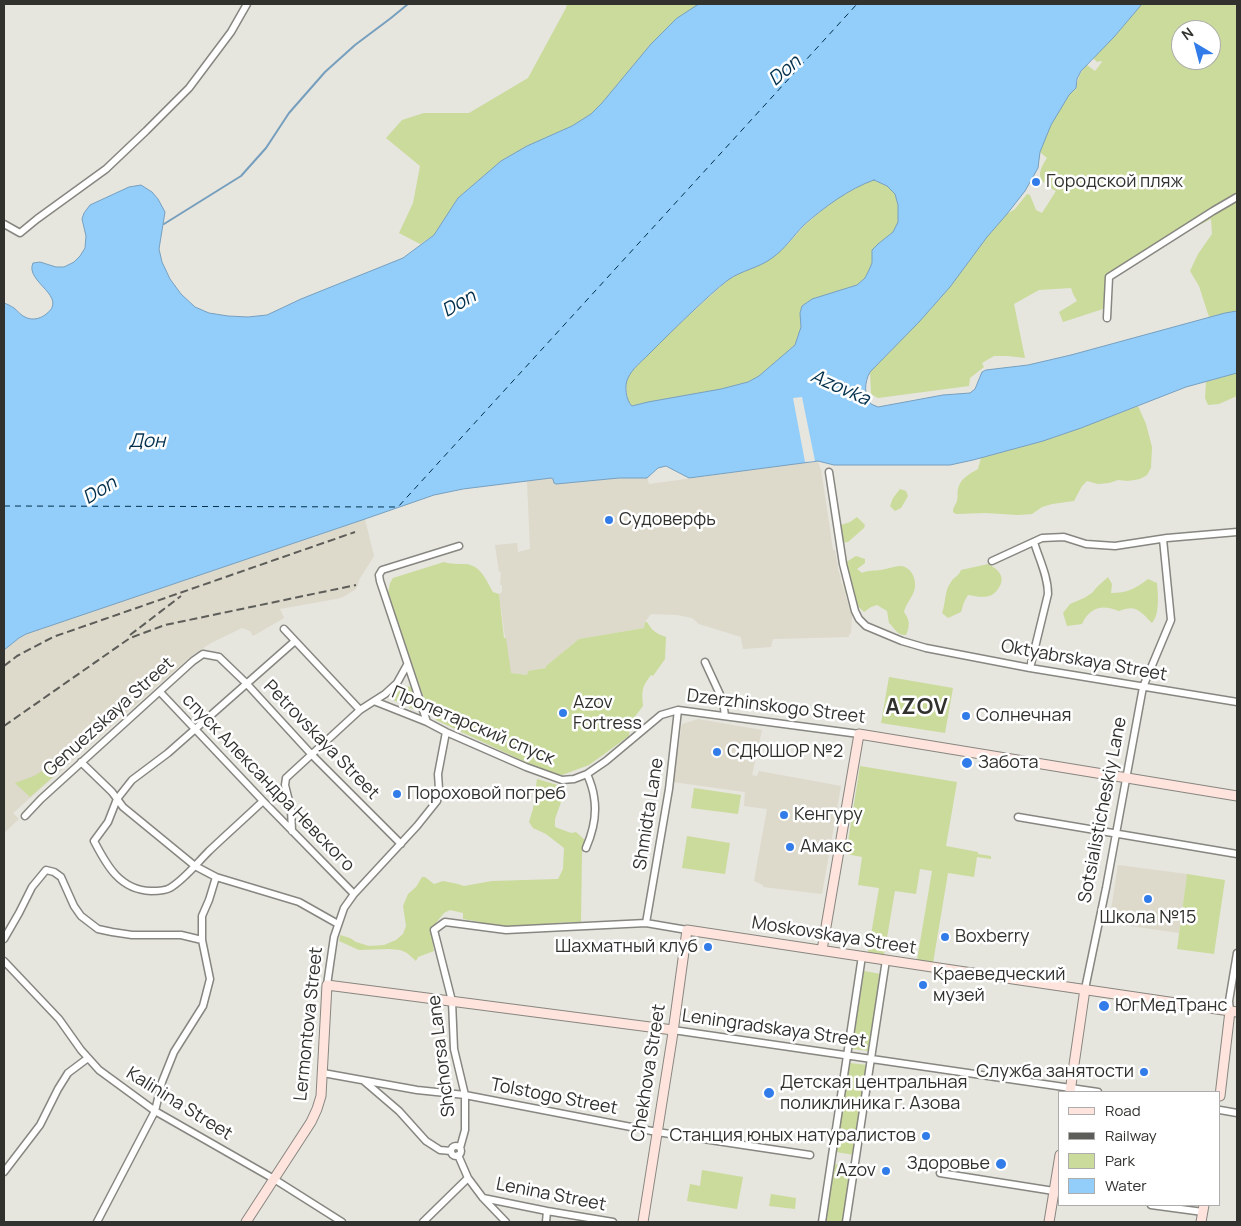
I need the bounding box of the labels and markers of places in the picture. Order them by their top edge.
place label: Городской пляж [1046,171,1183,193]
marker: Городской пляж [1030,176,1042,188]
place label: Судоверфь [619,509,716,531]
marker: Судоверфь [603,514,615,526]
place label: Azov Fortress [573,692,642,734]
place label: Солнечная [976,705,1071,727]
marker: Azov Fortress [557,707,569,719]
marker: Солнечная [960,710,972,722]
place label: СДЮШОР №2 [727,741,843,763]
marker: СДЮШОР №2 [711,746,723,758]
place label: Забота [978,752,1038,774]
marker: Забота [960,756,974,770]
place label: Пороховой погреб [407,783,566,805]
marker: Пороховой погреб [391,788,403,800]
place label: Кенгуру [794,804,863,826]
marker: Кенгуру [778,809,790,821]
place label: Амакс [800,836,853,858]
marker: Амакс [784,841,796,853]
marker: Школа №15 [1142,893,1154,905]
place label: Школа №15 [1099,907,1197,929]
place label: Boxberry [955,926,1030,948]
marker: Boxberry [939,931,951,943]
place label: Шахматный клуб [555,936,698,958]
marker: Шахматный клуб [702,941,714,953]
place label: Краеведческий музей [933,964,1065,1006]
marker: Краеведческий музей [917,979,929,991]
place label: ЮгМедТранс [1115,995,1227,1017]
marker: ЮгМедТранс [1097,999,1111,1013]
place label: Служба занятости [976,1061,1134,1083]
marker: Служба занятости [1138,1066,1150,1078]
place label: Детская центральная поликлиника г. Азова [780,1072,967,1114]
marker: Детская центральная поликлиника г. Азова [762,1086,776,1100]
place label: Станция юных натуралистов [669,1125,916,1147]
marker: Станция юных натуралистов [920,1130,932,1142]
place label: Здоровье [907,1153,990,1175]
marker: Здоровье [994,1157,1008,1171]
place label: Azov [836,1160,876,1182]
marker: Azov [880,1165,892,1177]

